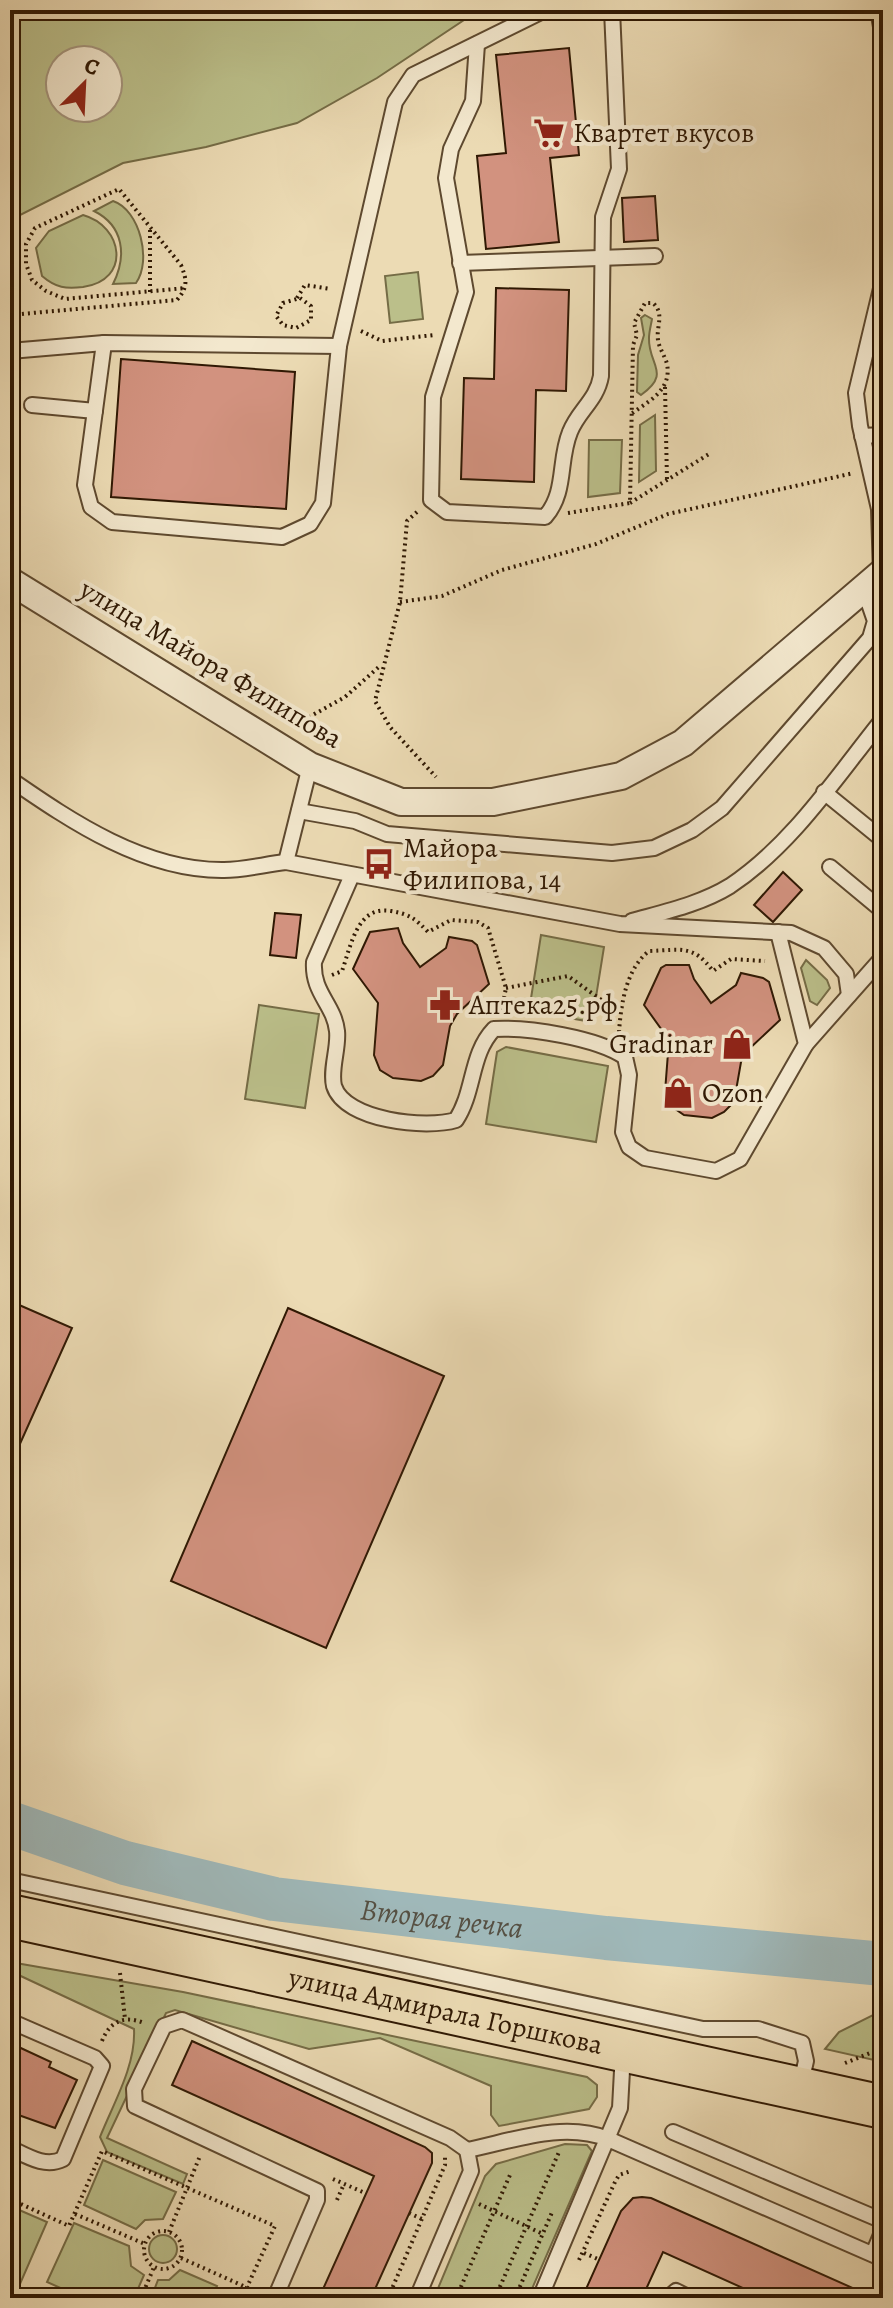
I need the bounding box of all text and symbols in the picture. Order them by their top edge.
north arrow [44,44,124,124]
text: С [79,50,104,83]
place label: Квартет вкусов [573,114,754,152]
supermarket icon: Квартет вкусов [532,116,566,150]
street label: улица Майора Филипова [72,570,349,758]
place label: Майора Филипова, 14 [403,829,561,899]
bus stop icon: Майора Филипова, 14 [362,847,396,881]
place label: Аптека25.рф [468,986,618,1024]
pharmacy icon: Аптека25.рф [428,988,462,1022]
place label: Gradinar [609,1025,713,1063]
shop icon: Gradinar [720,1027,754,1061]
place label: Ozon [702,1074,764,1112]
shop icon: Ozon [661,1076,695,1110]
water label: Вторая речка [358,1889,526,1948]
street label: улица Адмирала Горшкова [284,1958,606,2064]

